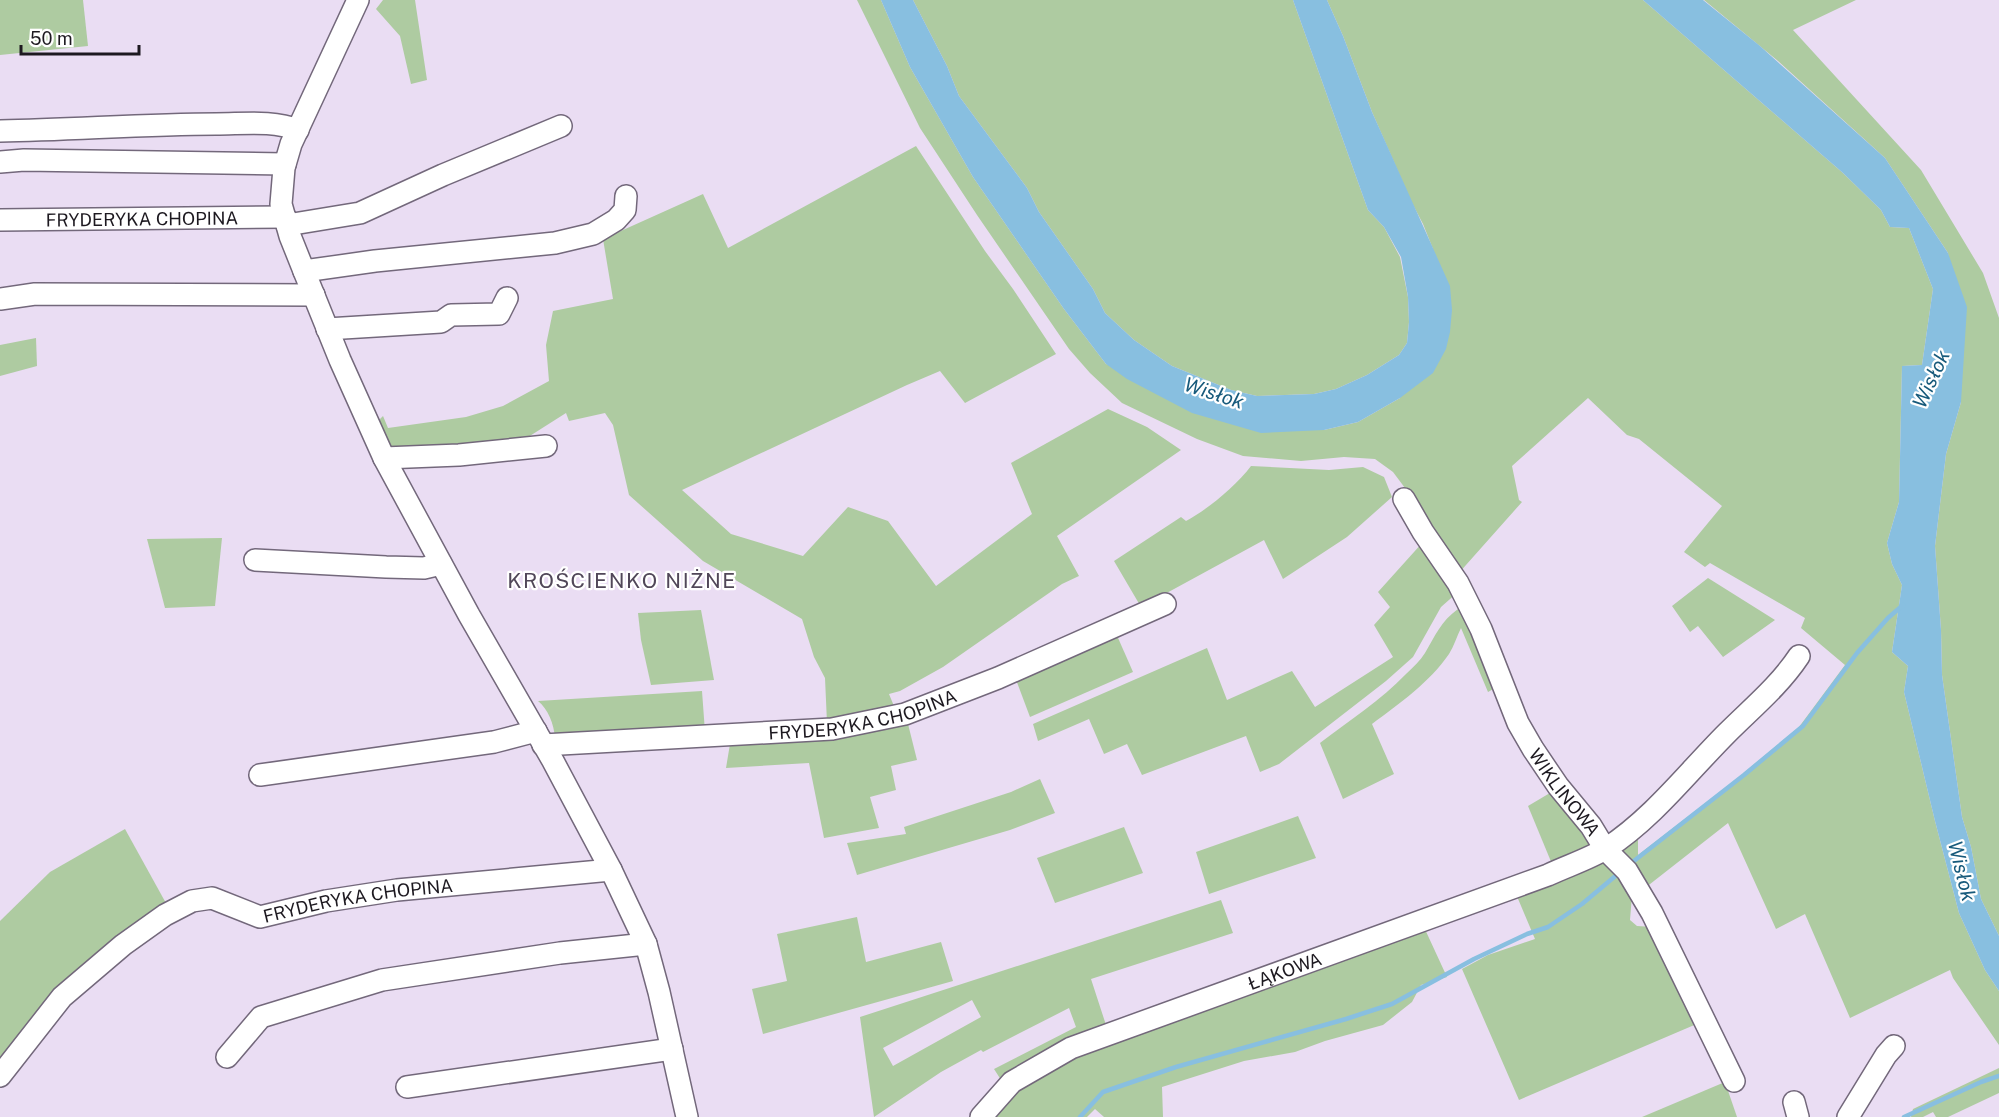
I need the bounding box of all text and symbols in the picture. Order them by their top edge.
scale bar [21,18,140,56]
text: 50 m [30,28,73,49]
street label: FRYDERYKA CHOPINA [46,207,239,230]
water label: Wisłok [1907,346,1955,412]
water label: Wisłok [1181,372,1247,414]
district label: KROŚCIENKO NIŻNE [507,568,737,593]
street label: FRYDERYKA CHOPINA [768,685,960,743]
street label: WIKLINOWA [1525,744,1605,840]
water label: Wisłok [1943,838,1981,904]
street label: FRYDERYKA CHOPINA [261,874,454,926]
street label: ŁĄKOWA [1245,948,1324,993]

